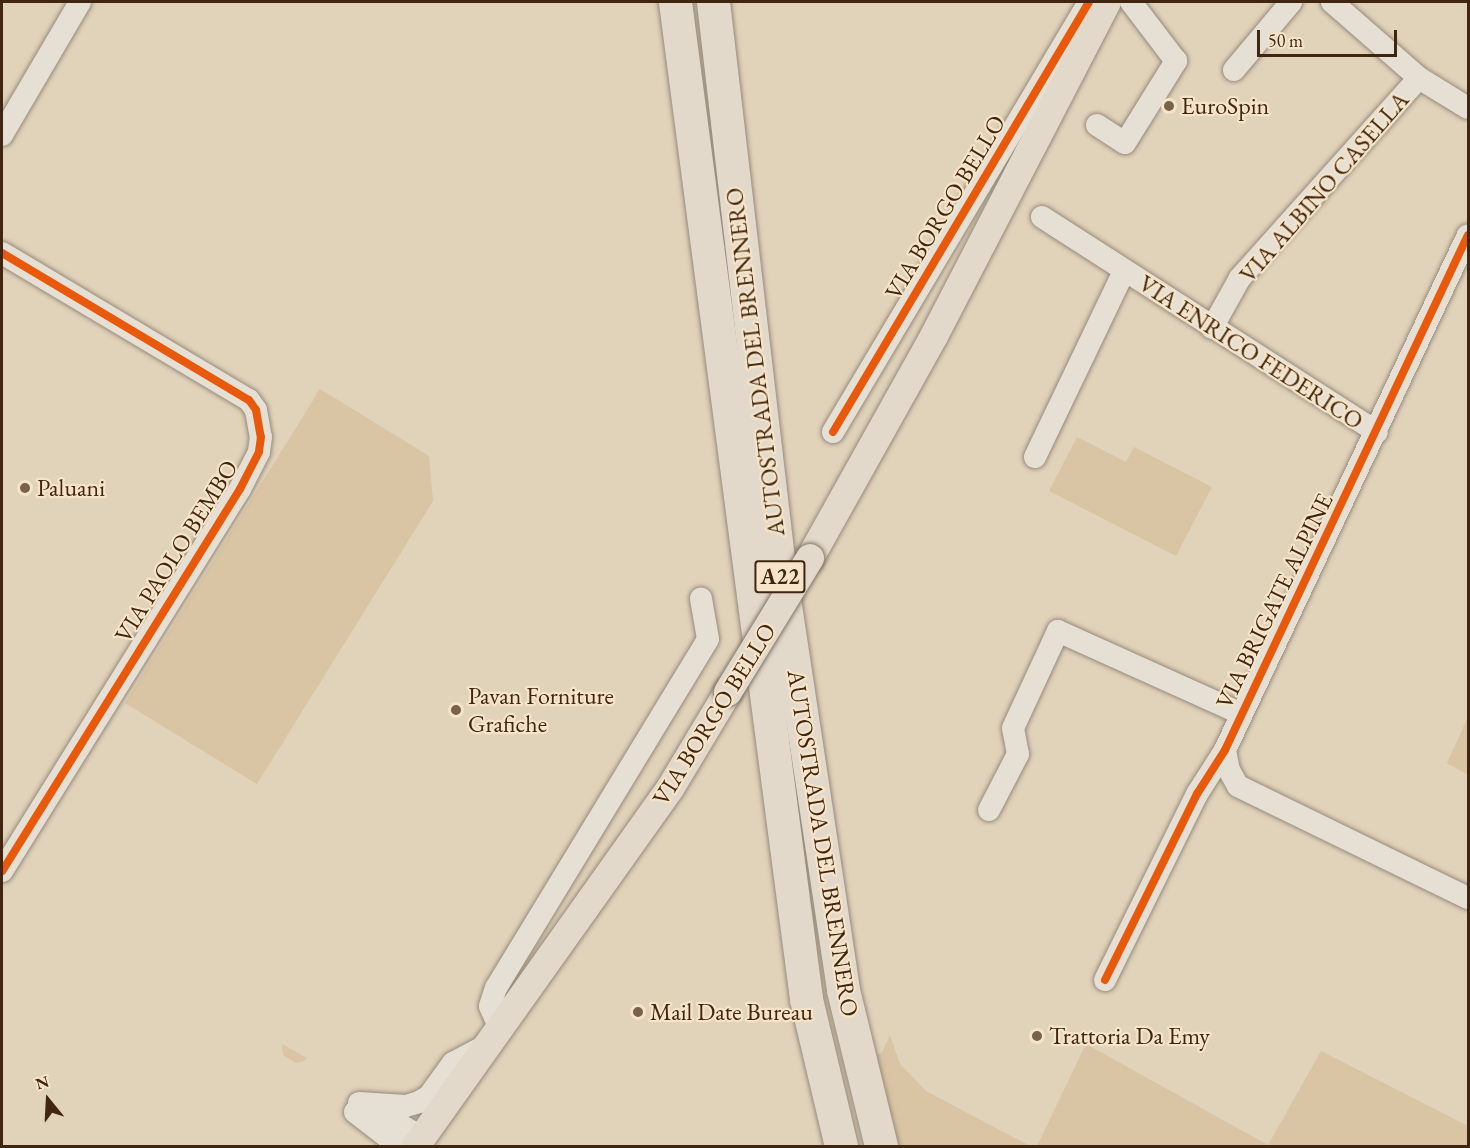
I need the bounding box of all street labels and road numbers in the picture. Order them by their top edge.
street label: VIA ALBINO CASELLA [1233,86,1415,288]
street label: VIA BORGO BELLO [879,110,1011,304]
street label: AUTOSTRADA DEL BRENNERO [719,186,791,538]
street label: VIA ENRICO FEDERICO [1133,269,1369,435]
street label: VIA PAOLO BEMBO [108,454,244,648]
street label: VIA BRIGATE ALPINE [1209,489,1339,713]
road number: A22 [753,558,807,596]
street label: VIA BORGO BELLO [646,617,782,811]
street label: AUTOSTRADA DEL BRENNERO [781,667,865,1019]

